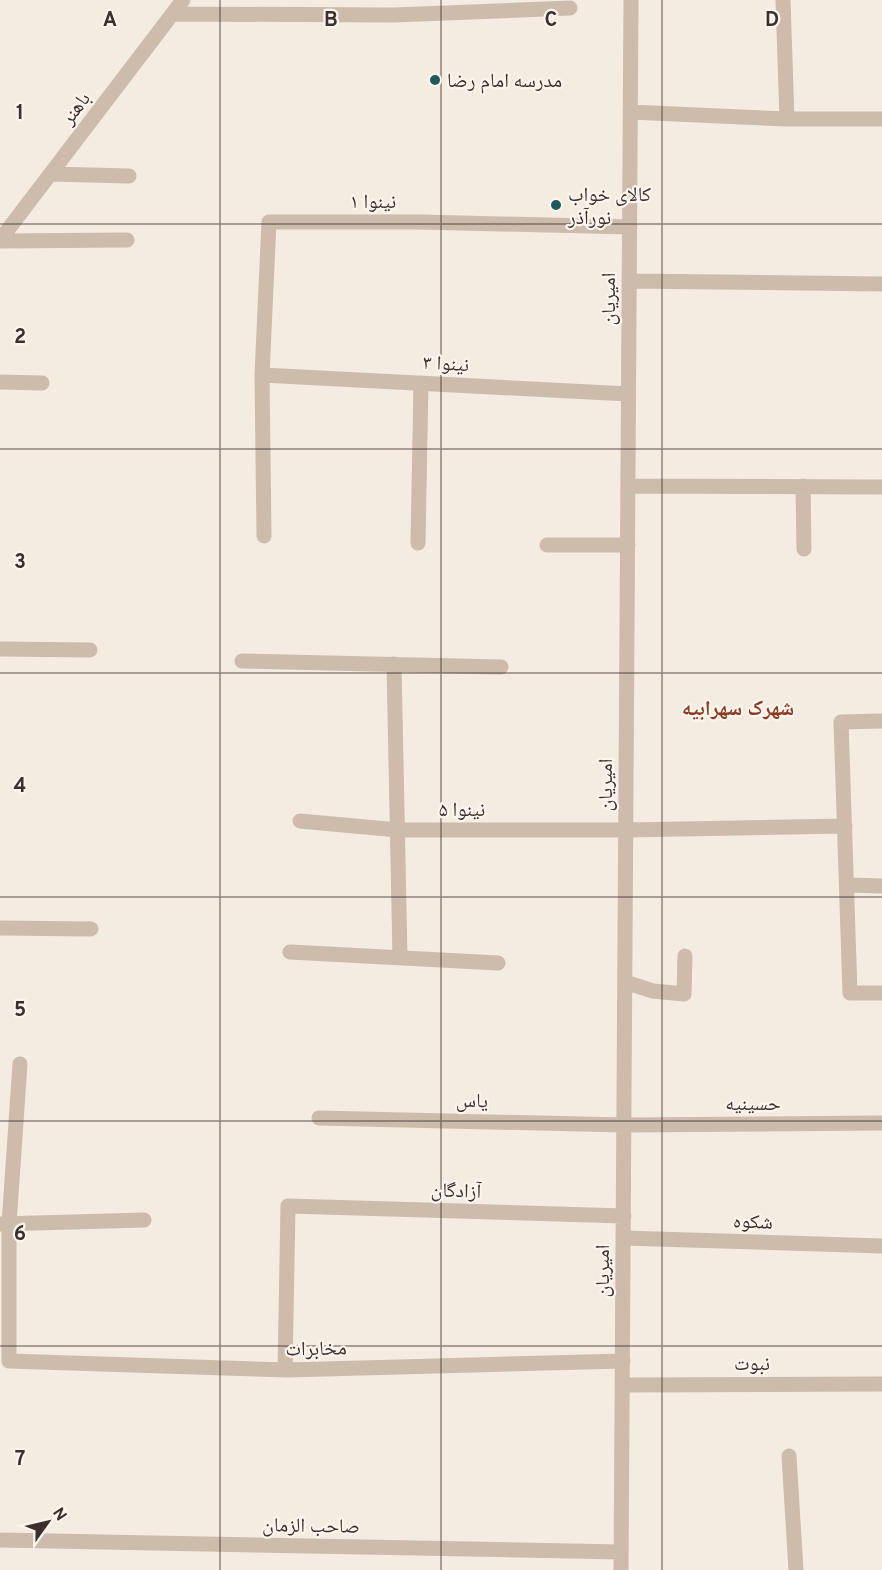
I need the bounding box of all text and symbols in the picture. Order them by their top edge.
text: A [103,8,117,34]
text: B [324,8,338,34]
text: C [545,8,557,34]
text: D [765,8,779,34]
place label: مدرسه امام رضا [447,69,562,95]
marker: مدرسه امام رضا [428,73,442,87]
street label: باهنر [55,88,97,132]
text: 1 [16,101,24,127]
place label: کالای خواب نورآذر [567,183,651,232]
street label: نینوا ۱ [350,190,396,216]
marker: کالای خواب نورآذر [549,198,563,212]
street label: امیریان [597,273,623,325]
text: 2 [14,325,26,351]
street label: نینوا ۳ [422,351,470,379]
text: 3 [14,550,26,576]
district label: شهرک سهرابیه [682,696,794,723]
street label: امیریان [594,759,620,811]
text: 4 [14,774,26,800]
street label: نینوا ۵ [439,798,485,824]
text: 5 [14,998,26,1024]
street label: یاس [456,1089,488,1115]
street label: حسینیه [725,1092,781,1118]
street label: آزادگان [430,1178,483,1206]
street label: شکوه [733,1209,773,1237]
text: 6 [14,1222,26,1248]
street label: امیریان [591,1245,617,1297]
street label: مخابرات [285,1336,347,1364]
street label: نبوت [734,1352,770,1378]
text: 7 [15,1447,25,1473]
north arrow [18,1492,78,1552]
text: N [47,1504,70,1525]
street label: صاحب الزمان [262,1513,360,1541]

